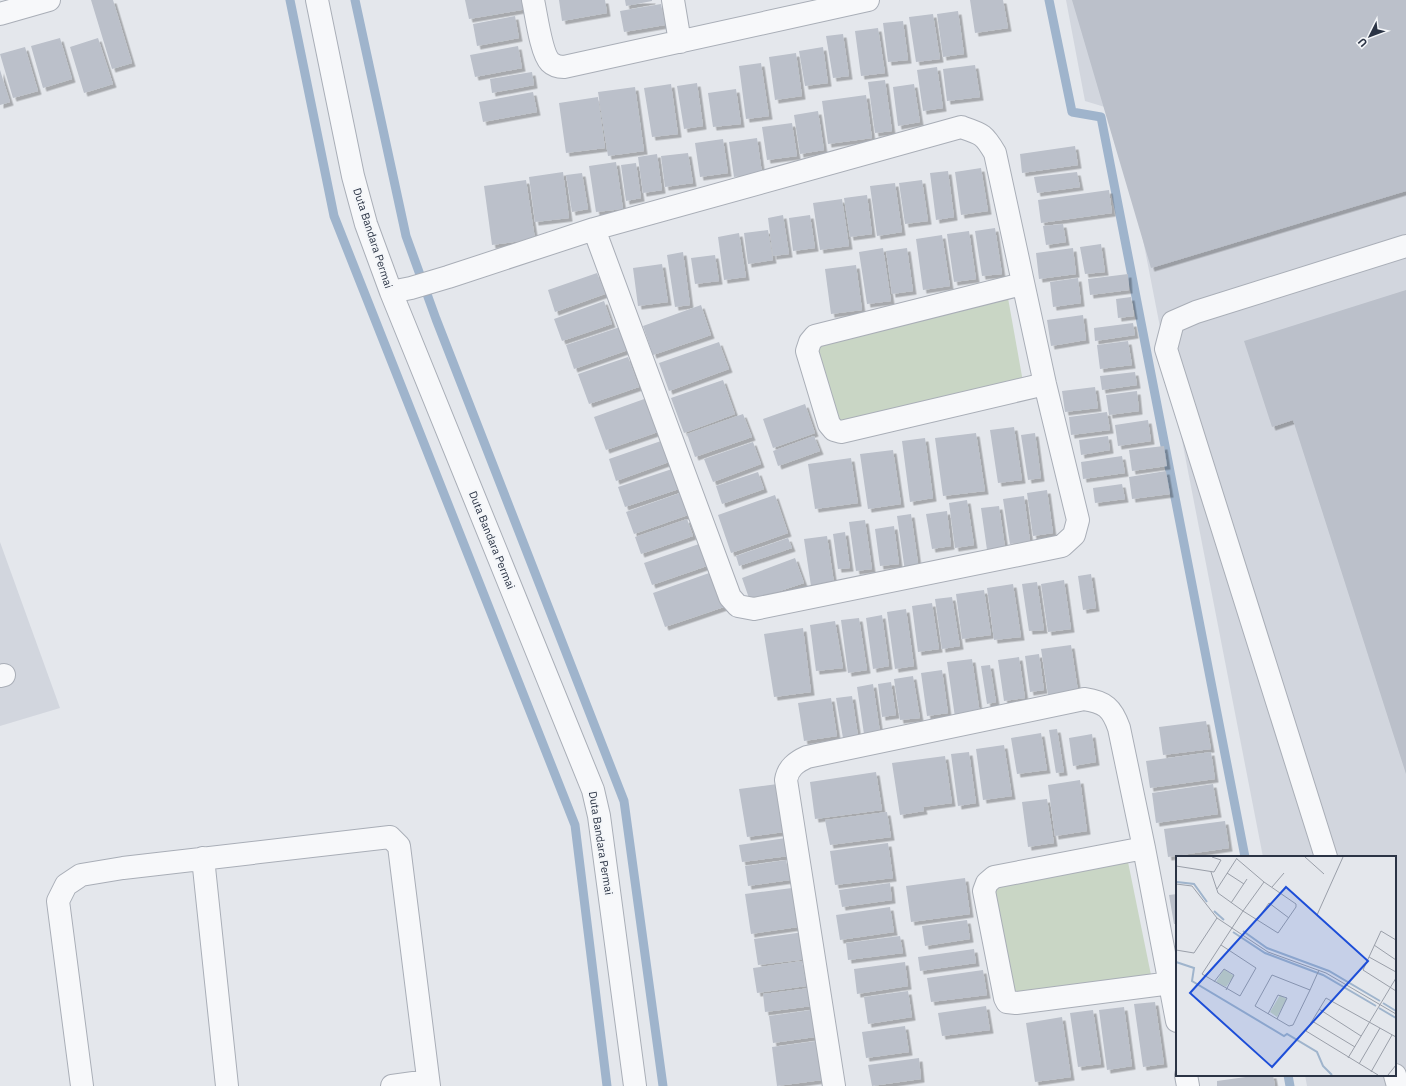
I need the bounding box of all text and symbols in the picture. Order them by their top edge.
north arrow [1350,16,1390,56]
text: U [1355,35,1370,50]
street label: Duta Bandara Permai [350,186,396,290]
street label: Duta Bandara Permai [466,489,518,591]
street label: Duta Bandara Permai [586,790,616,896]
inset map [1176,856,1396,1076]

